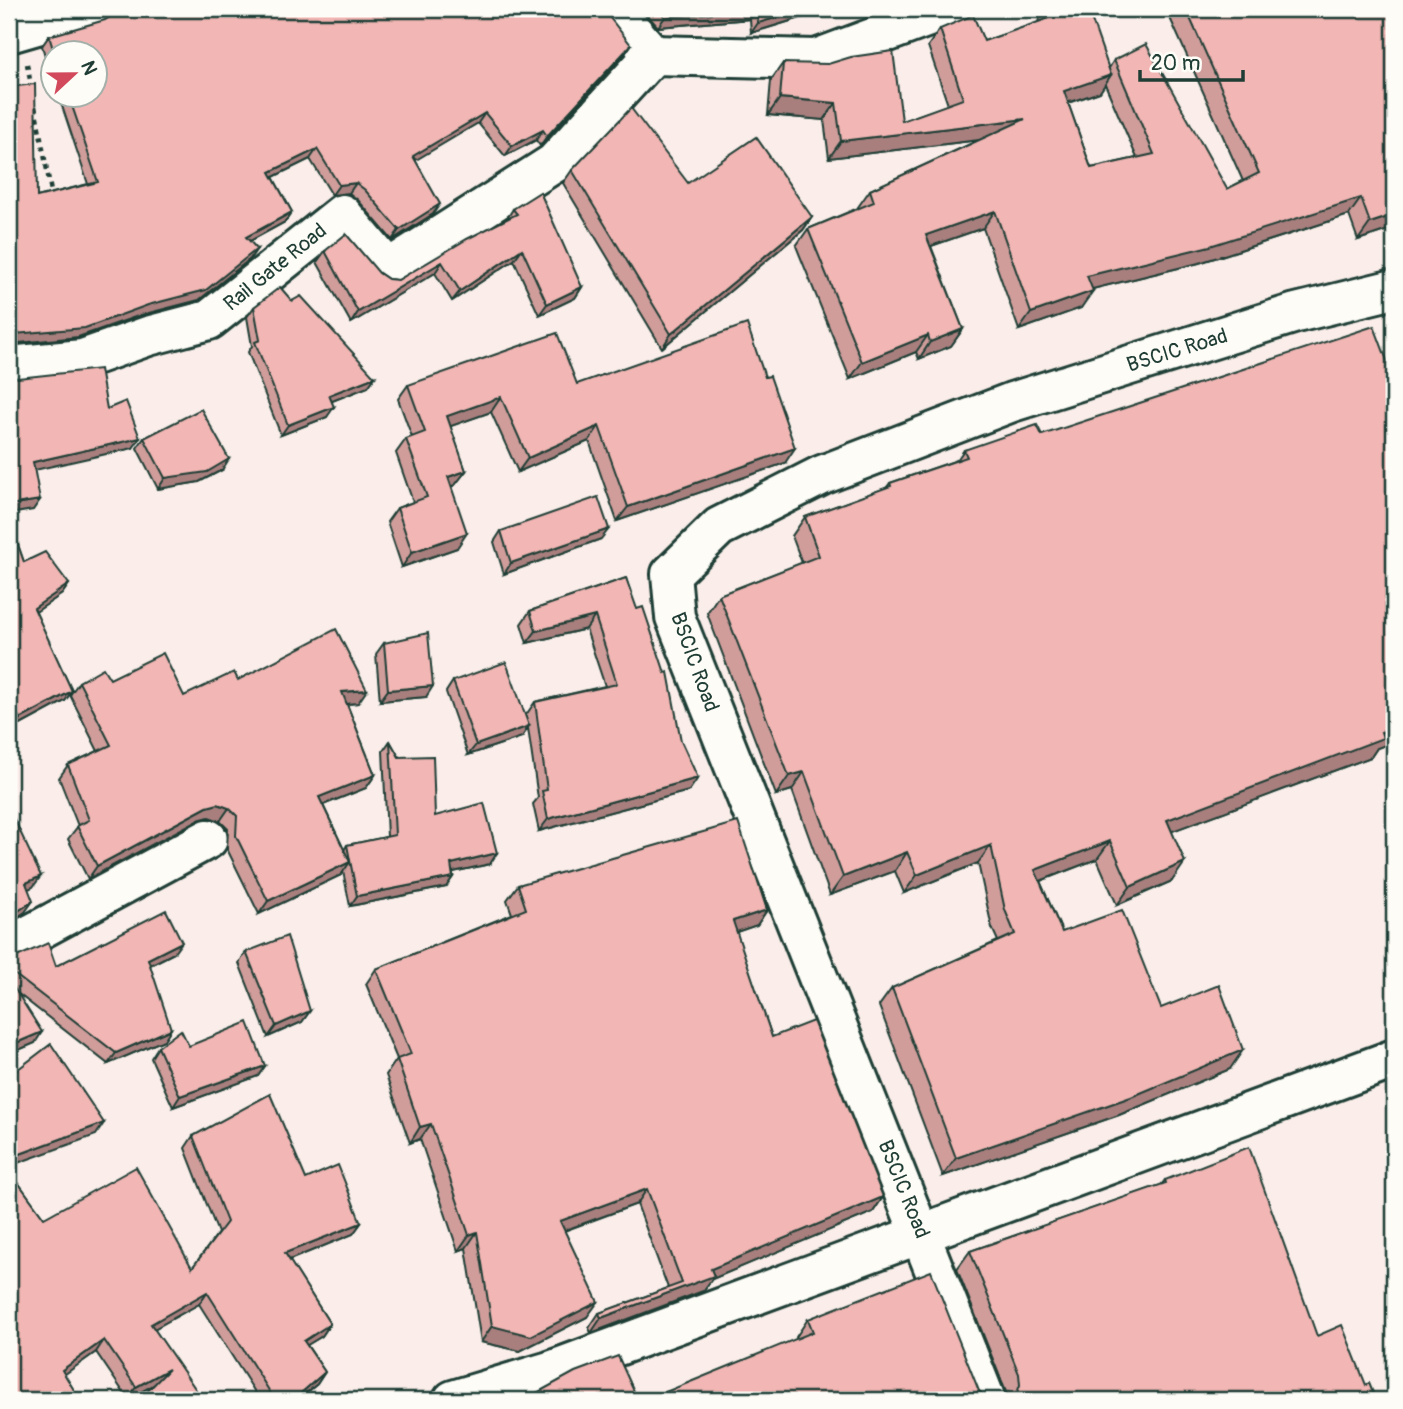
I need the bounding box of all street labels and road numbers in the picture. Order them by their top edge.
street label: Rail Gate Road [218,218,332,317]
street label: BSCIC Road [1123,322,1231,379]
street label: BSCIC Road [664,609,725,716]
street label: BSCIC Road [872,1136,936,1242]

